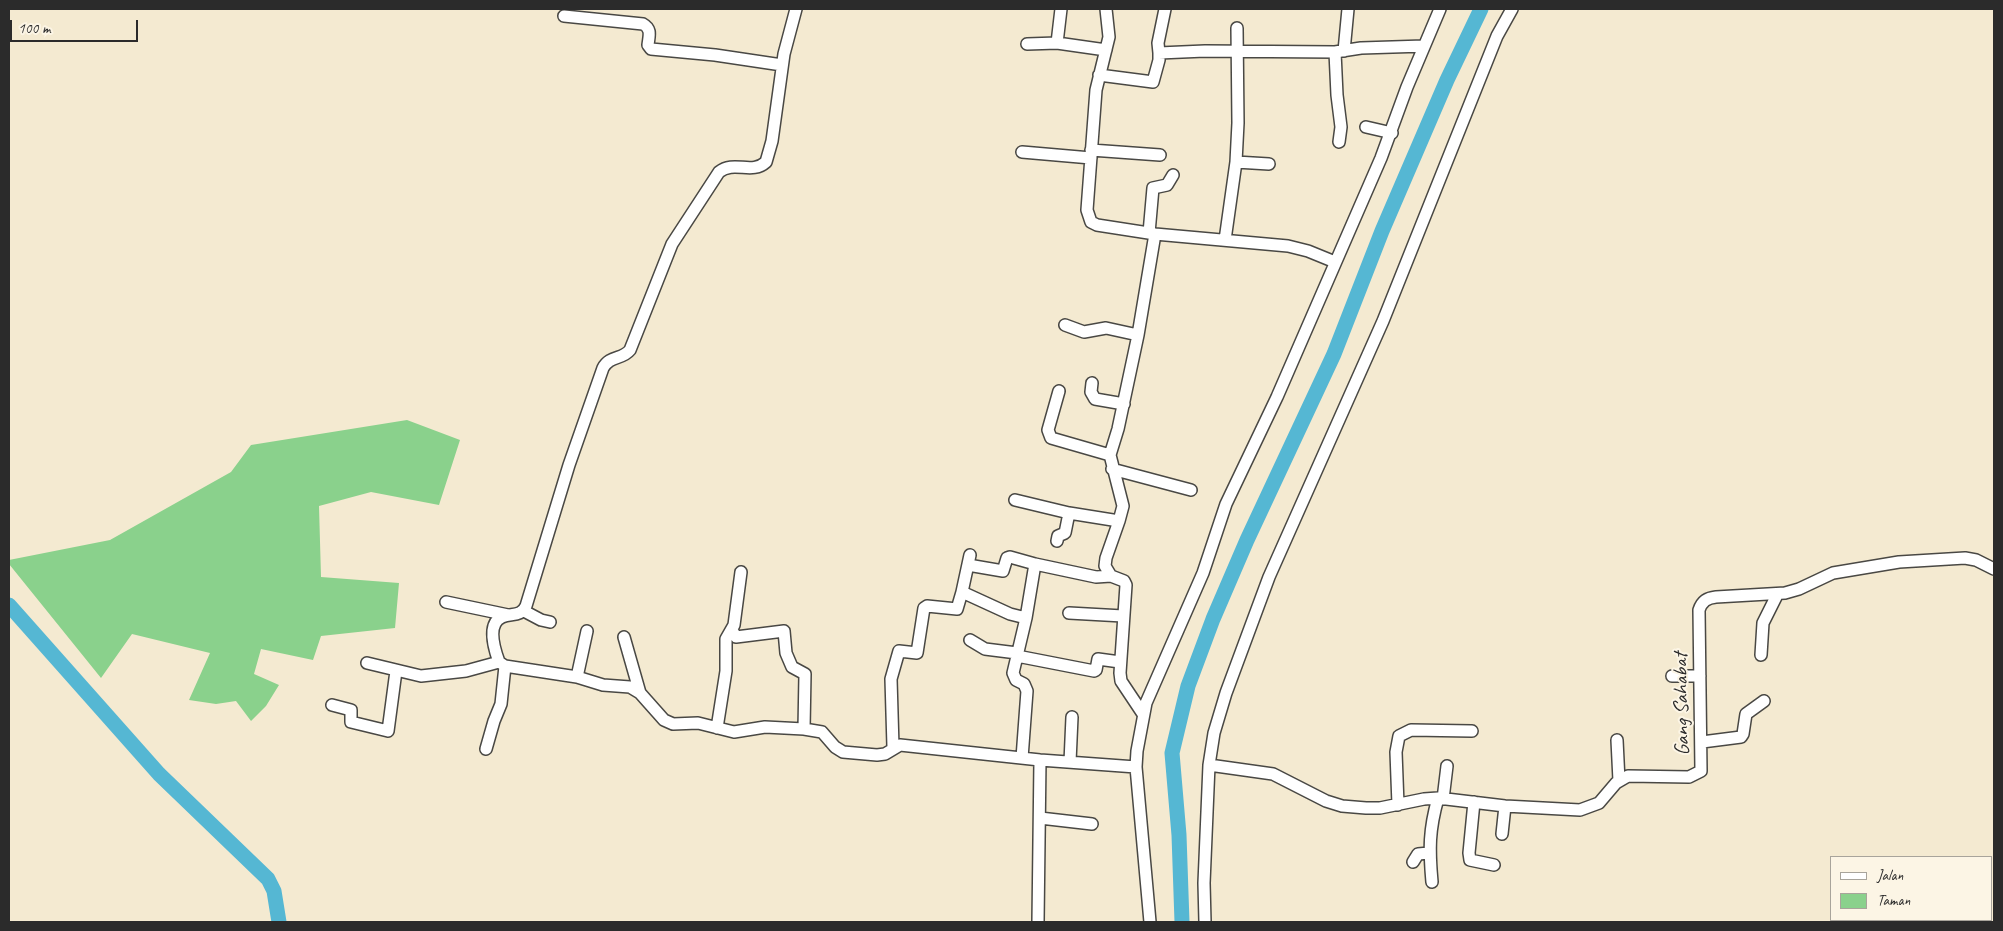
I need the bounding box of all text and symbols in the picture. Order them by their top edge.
scale bar [12,10,140,42]
text: 100 m [18,19,50,38]
street label: Gang Sahabat [1668,652,1696,756]
legend [1830,856,1993,921]
text: Jalan [1877,866,1903,885]
text: Taman [1877,891,1910,910]

